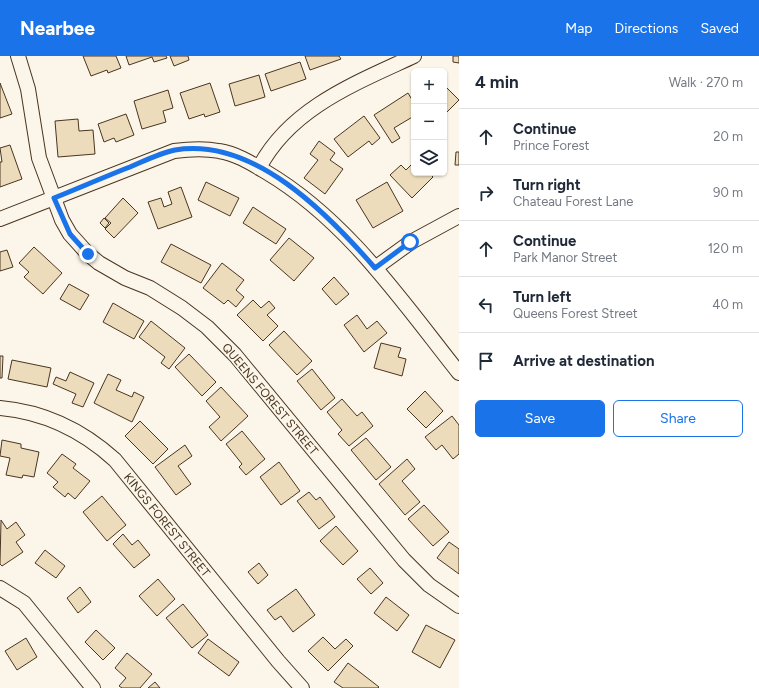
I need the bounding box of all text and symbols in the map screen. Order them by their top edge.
text: Nearbee [20,17,95,40]
text: Map [565,20,593,37]
text: Directions [615,20,678,37]
text: Saved [700,20,739,37]
map controls [411,68,447,176]
button: + [411,68,447,104]
text: 4 min [475,72,519,92]
text: Walk · 270 m [669,75,743,90]
button: − [411,104,447,140]
text: Continue [513,120,576,138]
icon: ahead [475,126,497,148]
text: 20 m [713,129,743,144]
text: Prince Forest [513,138,589,153]
button: layers [411,140,447,176]
text: Turn right [513,176,581,194]
icon: right [475,182,497,204]
text: 90 m [713,185,743,200]
text: Chateau Forest Lane [513,194,633,209]
text: Continue [513,232,576,250]
route start [401,233,419,251]
icon: ahead [475,238,497,260]
text: 120 m [708,241,743,256]
route end [79,245,97,263]
text: Park Manor Street [513,250,617,265]
text: Turn left [513,288,571,306]
icon: left [475,294,497,316]
text: 40 m [712,297,743,312]
text: Queens Forest Street [513,306,638,321]
street label: QUEENS FOREST STREET [219,340,321,458]
icon: arrive [475,350,497,372]
text: Arrive at destination [513,352,654,370]
button: Save [475,400,605,437]
button: Share [613,400,743,437]
street label: KINGS FOREST STREET [121,470,213,580]

